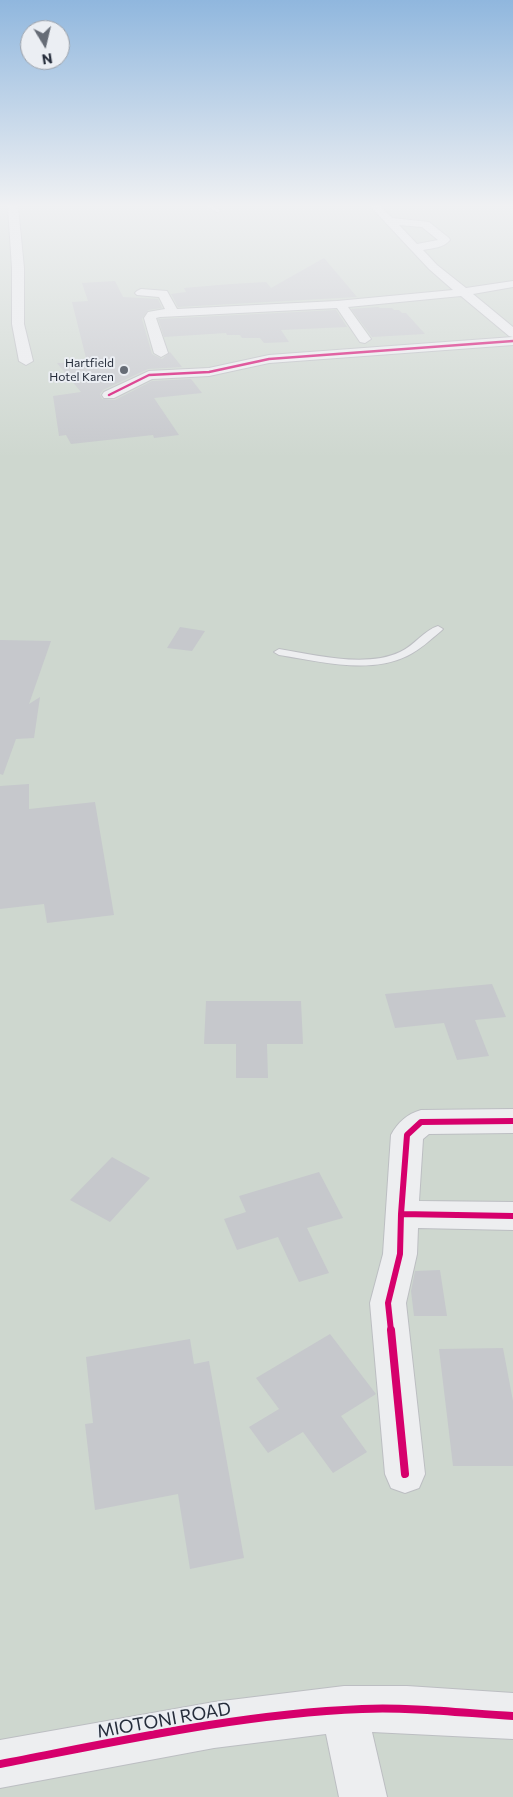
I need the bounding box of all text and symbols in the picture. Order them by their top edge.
north arrow [20,20,70,70]
text: N [41,50,54,69]
place label: Hartfield Hotel Karen [49,356,114,384]
marker: Hartfield Hotel Karen [118,364,130,376]
street label: MIOTONI ROAD [95,1698,233,1742]

